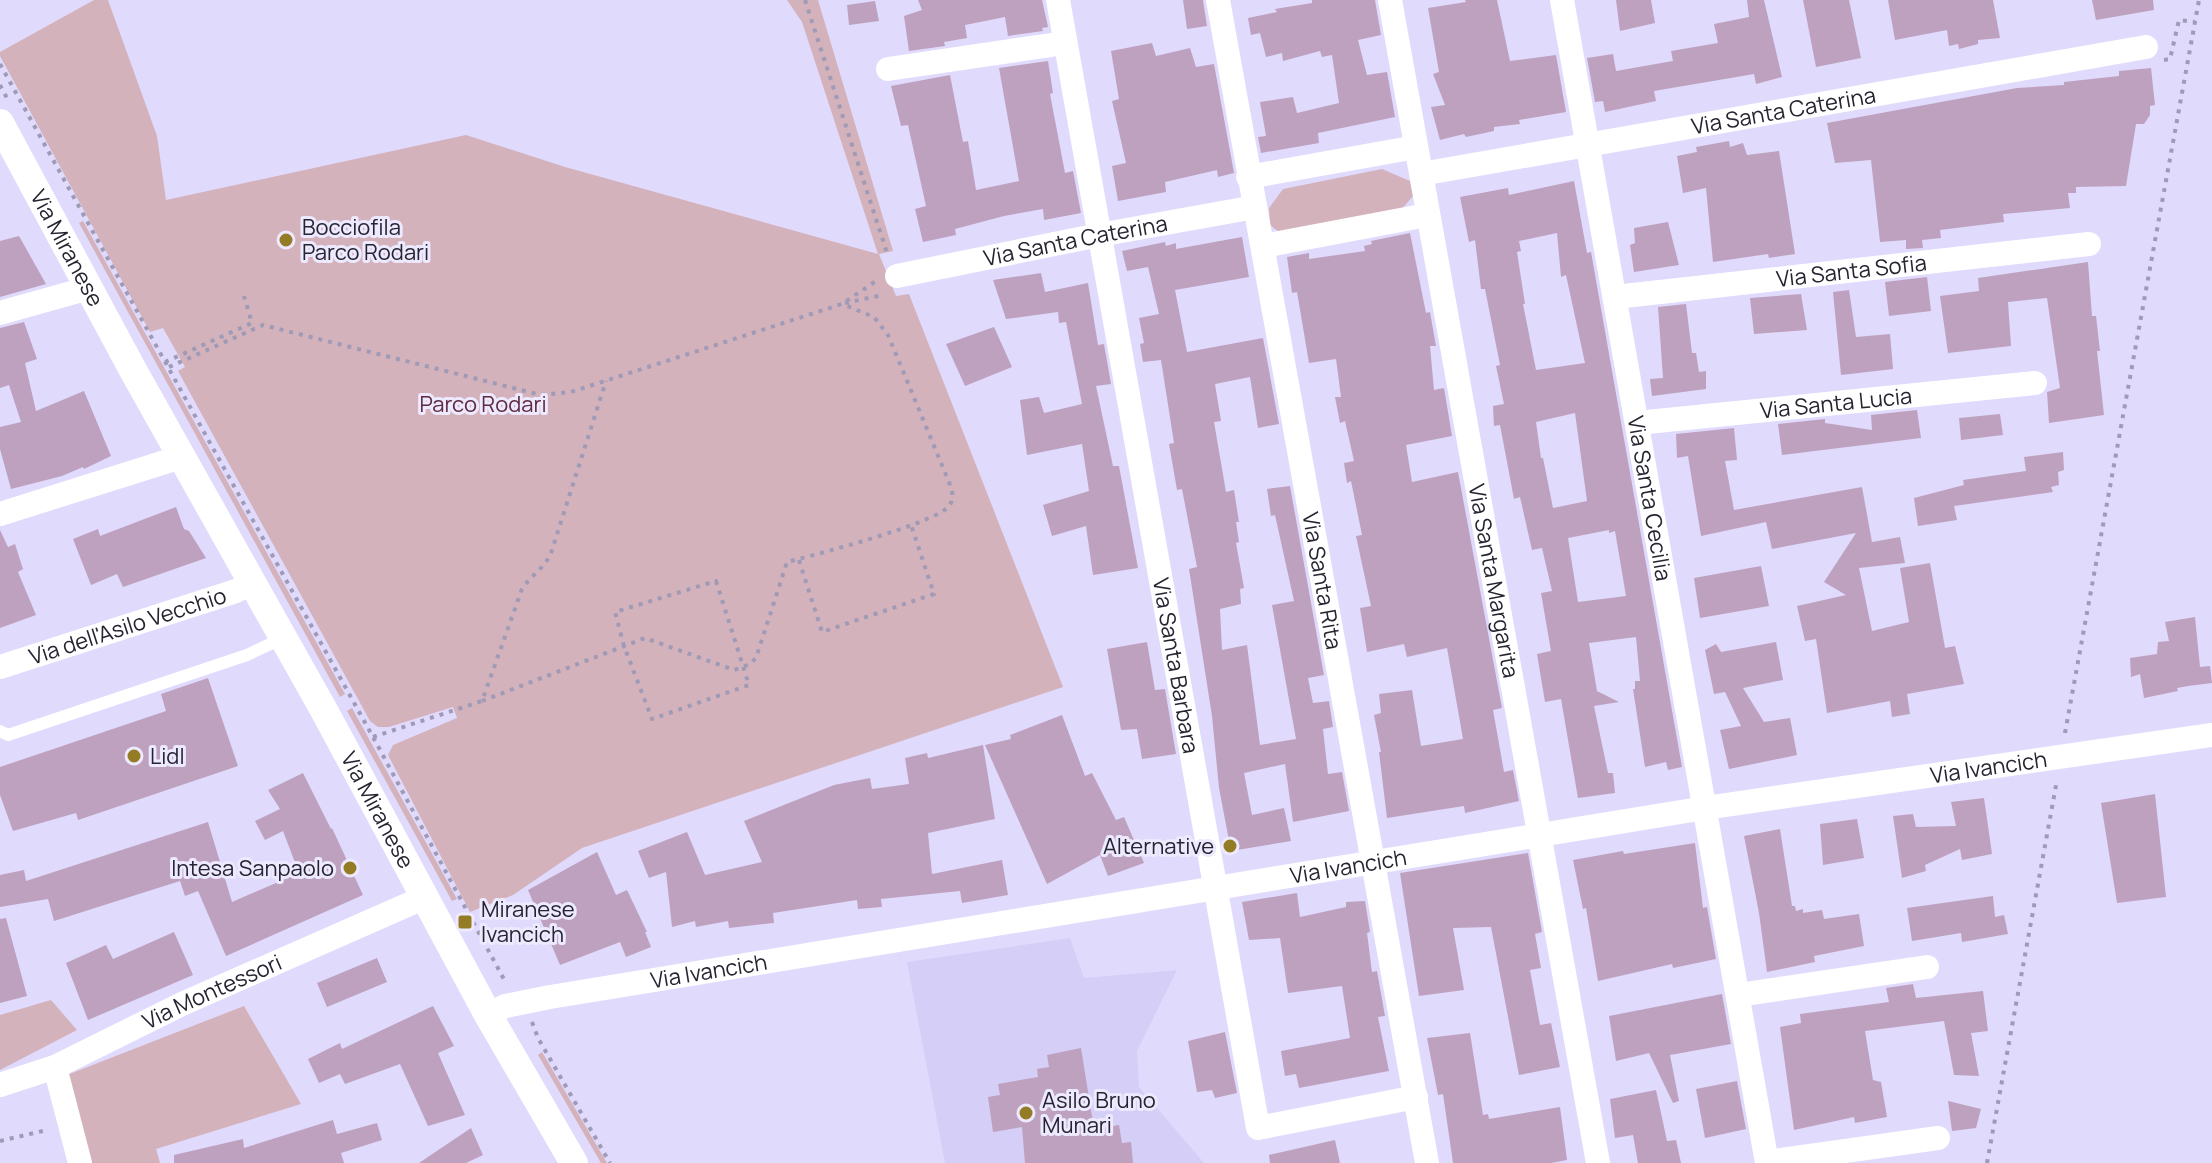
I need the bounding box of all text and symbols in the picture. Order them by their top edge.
street label: Via Santa Caterina [1689,80,1878,141]
street label: Via Miranese [24,184,111,312]
street label: Via Santa Caterina [981,208,1170,273]
place label: Bocciofila Parco Rodari [302,212,429,267]
marker: Bocciofila Parco Rodari [277,231,295,249]
street label: Via Santa Sofia [1775,247,1928,294]
street label: Via Santa Lucia [1759,380,1913,426]
park label: Parco Rodari [419,389,547,419]
street label: Via Santa Cecilia [1621,413,1679,583]
street label: Via Santa Margarita [1462,481,1526,680]
street label: Via Santa Rita [1295,510,1349,652]
street label: Via Santa Barbara [1146,576,1206,756]
street label: Via dell'Asilo Vecchio [25,580,230,672]
place label: Lidl [150,741,185,771]
street label: Via Ivancich [1928,744,2049,790]
street label: Via Miranese [334,746,421,874]
marker: Lidl [125,747,143,765]
place label: Alternative [1103,831,1214,861]
marker: Alternative [1221,837,1239,855]
street label: Via Ivancich [1288,842,1409,891]
place label: Intesa Sanpaolo [171,853,334,883]
marker: Intesa Sanpaolo [341,859,359,877]
place label: Miranese Ivancich [481,894,575,949]
marker: Miranese Ivancich [456,913,474,931]
street label: Via Montessori [137,947,286,1036]
street label: Via Ivancich [648,947,769,995]
place label: Asilo Bruno Munari [1042,1085,1156,1140]
marker: Asilo Bruno Munari [1017,1104,1035,1122]

